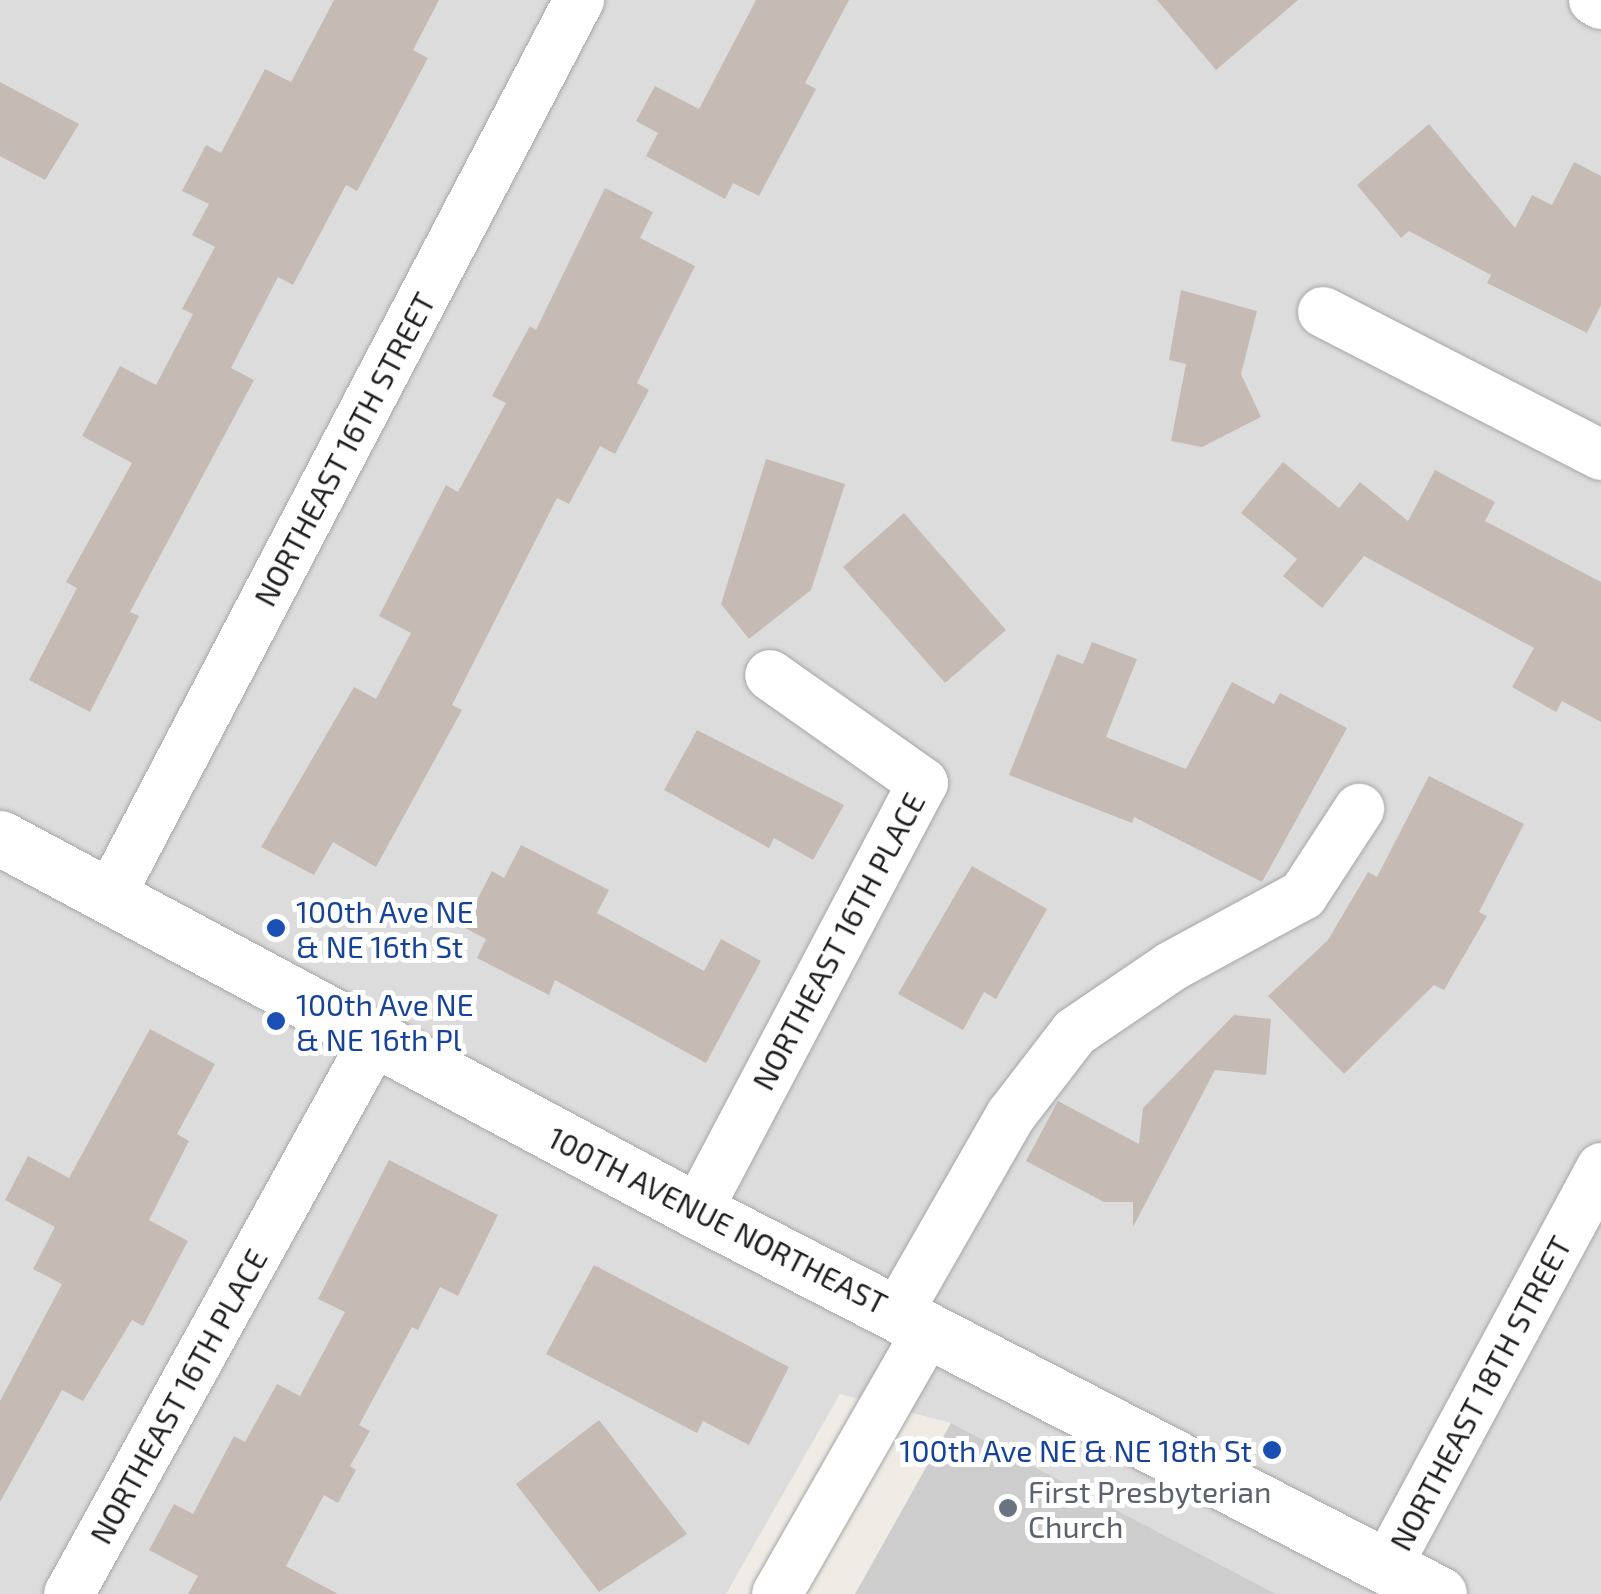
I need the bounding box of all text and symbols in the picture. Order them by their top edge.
street label: NORTHEAST 16TH STREET [246,286,442,612]
street label: NORTHEAST 16TH PLACE [744,786,932,1096]
place label: 100th Ave NE & NE 16th St [296,893,474,964]
marker: 100th Ave NE & NE 16th St [265,917,287,939]
place label: 100th Ave NE & NE 16th Pl [296,986,474,1056]
marker: 100th Ave NE & NE 16th Pl [265,1010,287,1032]
street label: 100TH AVENUE NORTHEAST [542,1119,894,1321]
street label: NORTHEAST 18TH STREET [1382,1229,1578,1557]
street label: NORTHEAST 16TH PLACE [82,1242,274,1550]
place label: 100th Ave NE & NE 18th St [899,1432,1252,1468]
marker: 100th Ave NE & NE 18th St [1261,1439,1283,1461]
place label: First Presbyterian Church [1028,1473,1271,1544]
marker: First Presbyterian Church [997,1497,1019,1519]

